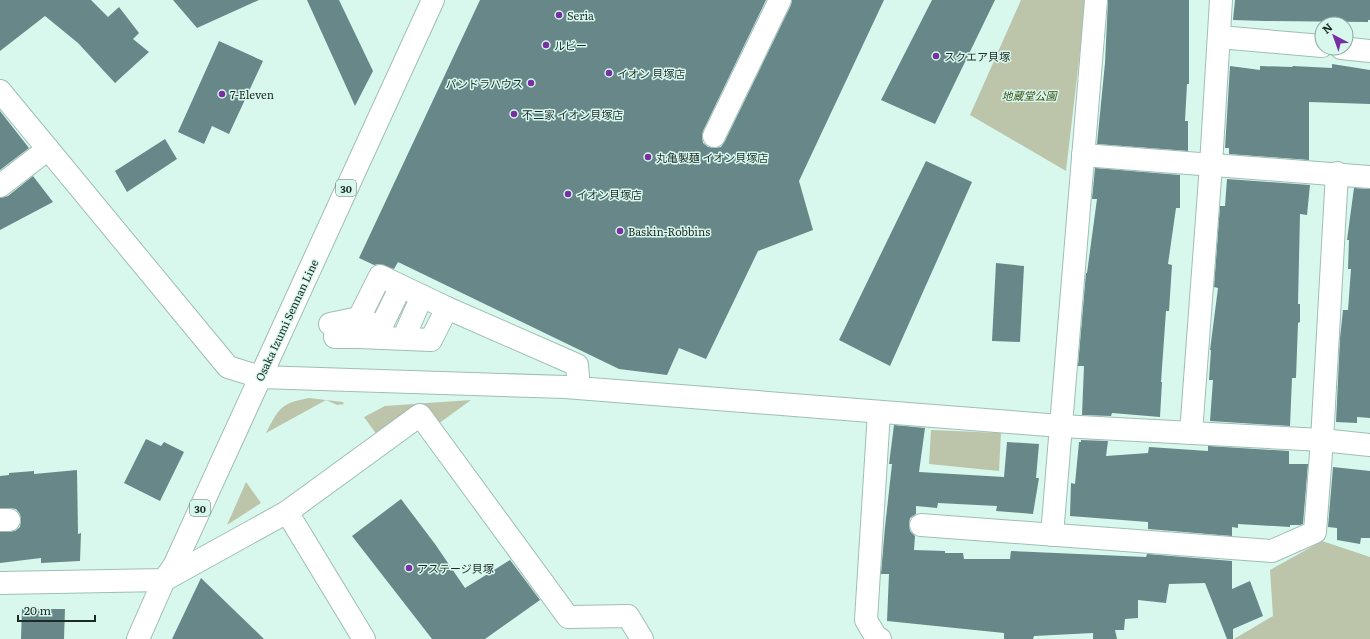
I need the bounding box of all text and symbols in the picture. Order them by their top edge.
place label: Seria [567,7,594,23]
marker: Seria [554,10,564,20]
north arrow [1314,16,1354,56]
text: N [1318,19,1336,37]
place label: ルビー [554,37,587,53]
marker: ルビー [541,40,551,50]
place label: スクエア貝塚 [944,48,1010,64]
marker: スクエア貝塚 [931,51,941,61]
place label: イオン 貝塚店 [617,65,685,81]
marker: イオン 貝塚店 [604,68,614,78]
place label: パンドラハウス [446,75,523,91]
marker: パンドラハウス [526,78,536,88]
place label: 7-Eleven [230,86,274,102]
park label: 地蔵堂公園 [1002,87,1058,103]
marker: 7-Eleven [217,89,227,99]
place label: 不二家 イオン貝塚店 [522,106,623,122]
marker: 不二家 イオン貝塚店 [509,109,519,119]
place label: 丸亀製麺 イオン貝塚店 [656,149,768,165]
marker: 丸亀製麺 イオン貝塚店 [643,152,653,162]
road number: 30 [336,180,356,196]
place label: イオン貝塚店 [576,186,642,202]
marker: イオン貝塚店 [563,189,573,199]
place label: Baskin-Robbins [628,223,710,239]
marker: Baskin-Robbins [615,226,625,236]
street label: Osaka Izumi Sennan Line [251,256,321,384]
road number: 30 [190,500,210,516]
place label: アステージ貝塚 [417,560,494,576]
marker: アステージ貝塚 [404,563,414,573]
scale bar [18,597,95,623]
text: 20 m [24,601,51,619]

